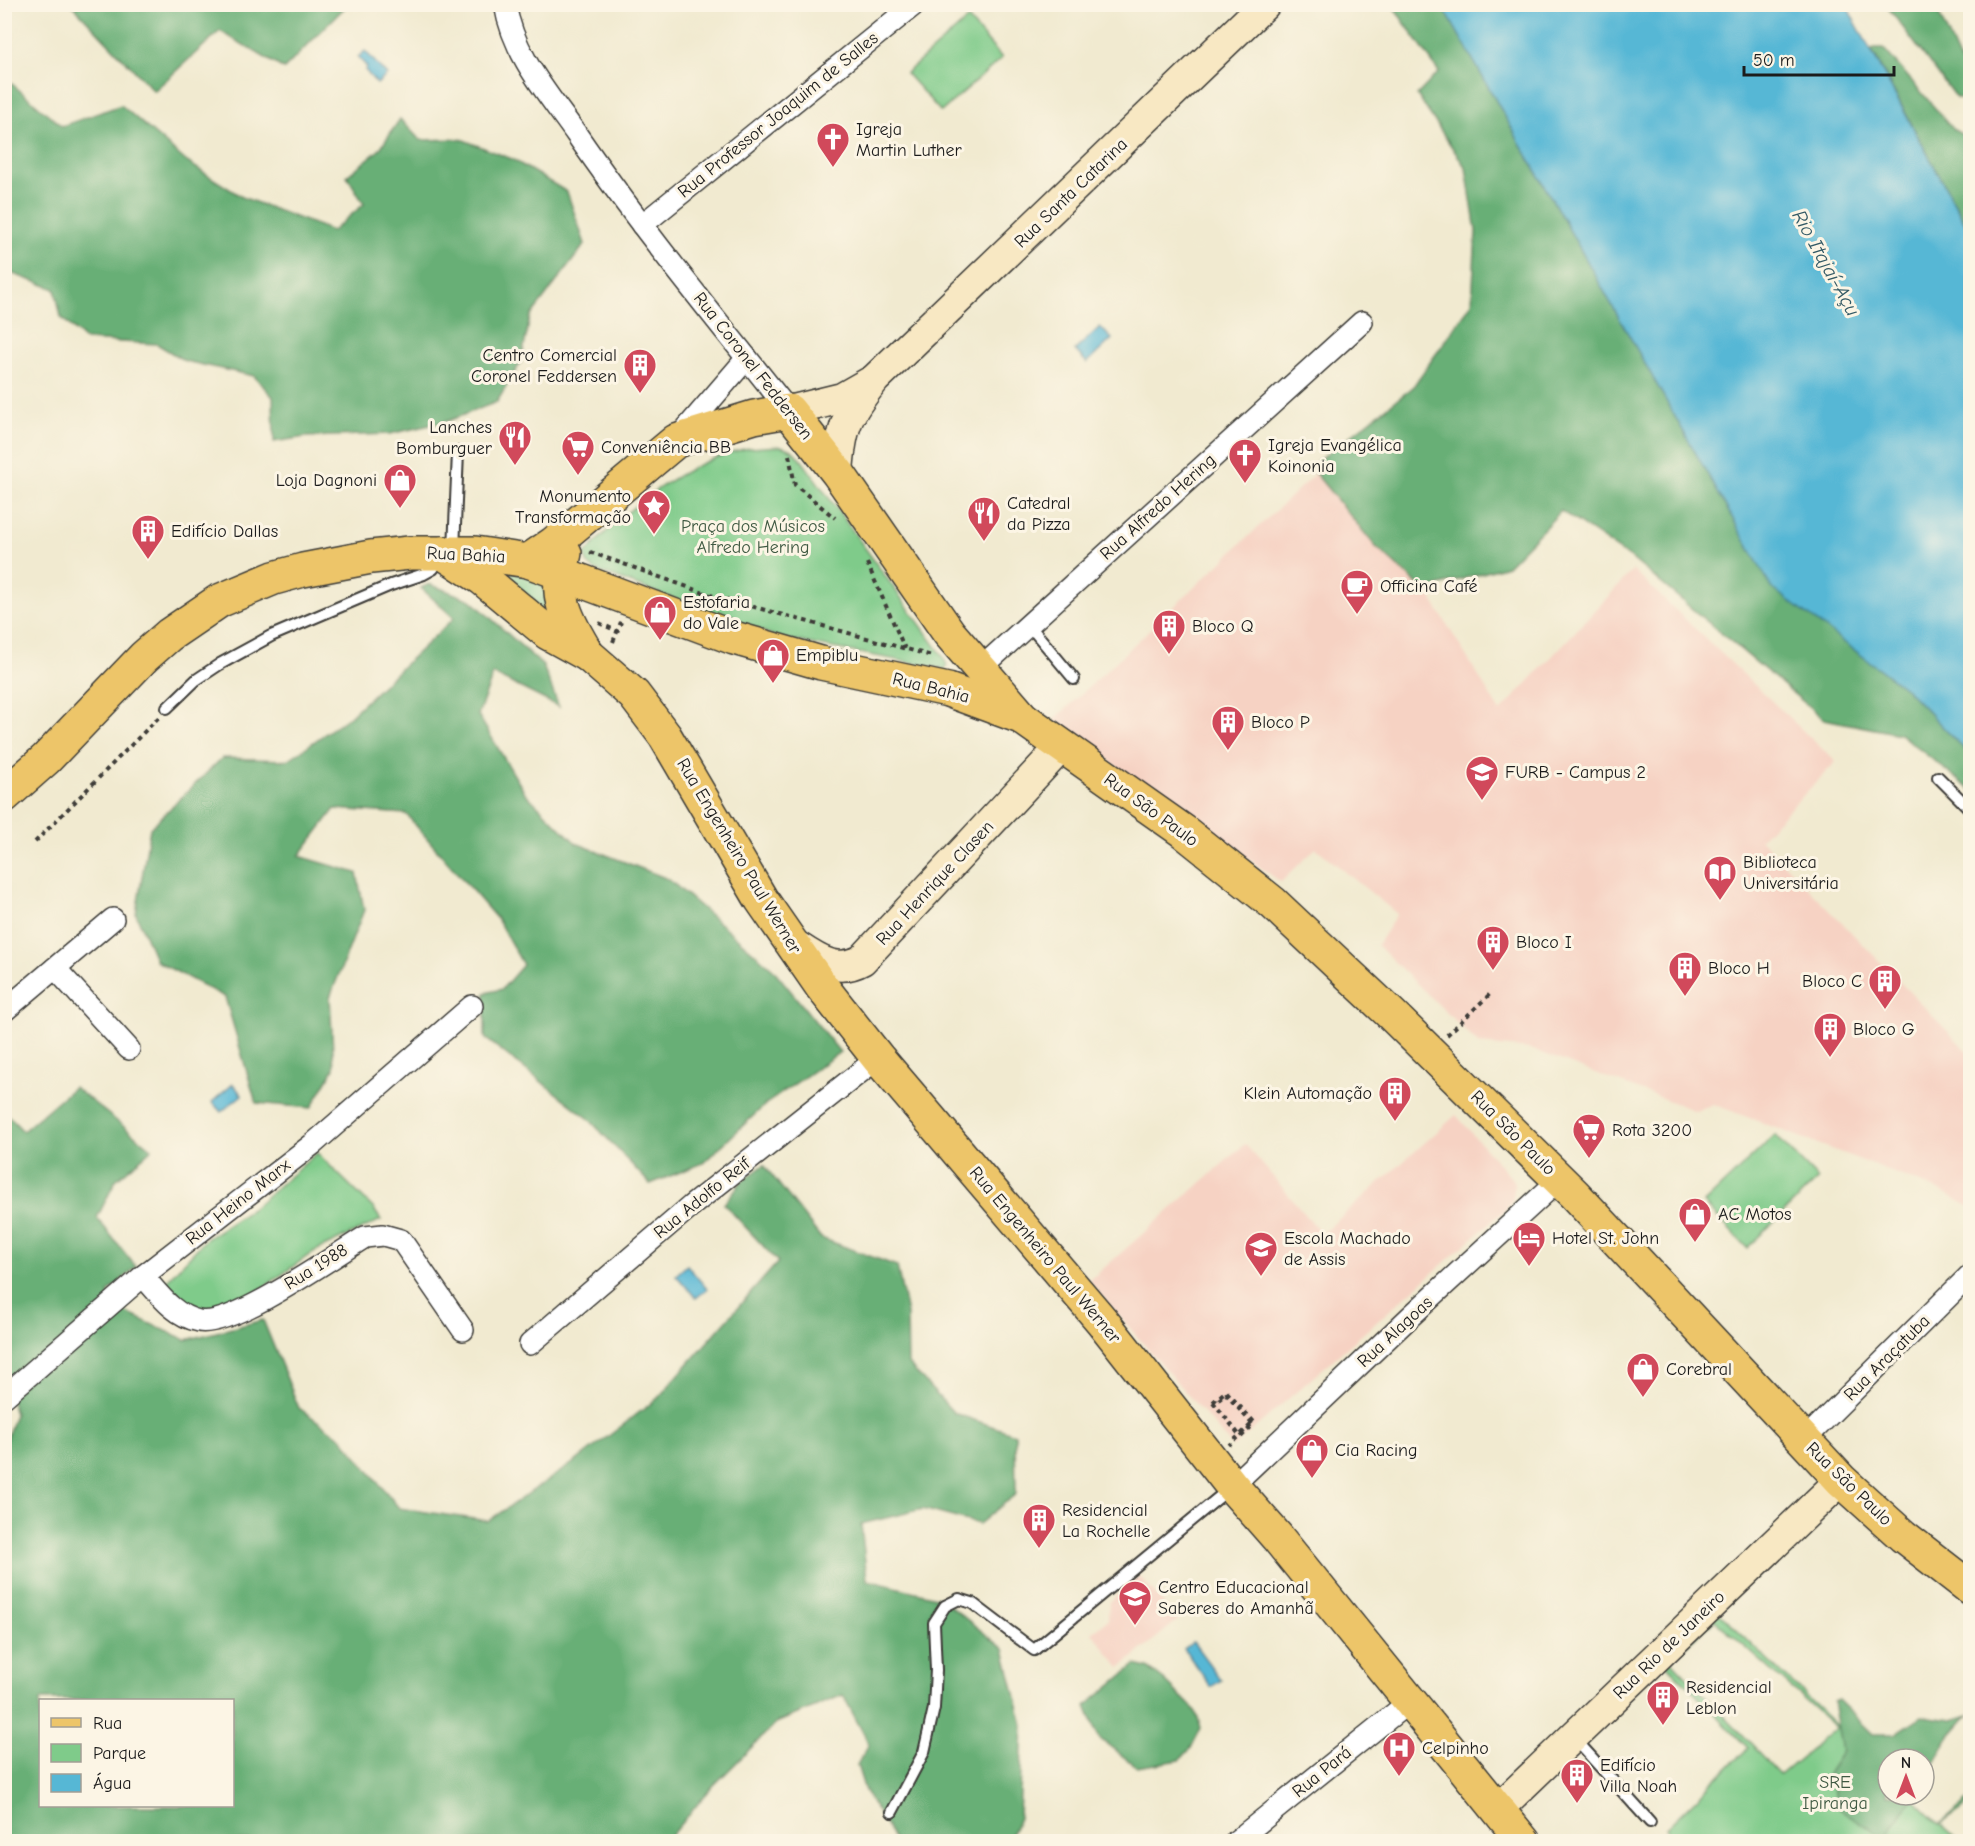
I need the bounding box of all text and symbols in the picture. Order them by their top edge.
street label: Rua Professor Joaquim de Salles [674,28,882,202]
scale bar [1744,39,1894,77]
text: 50 m [1753,50,1795,71]
place label: Igreja Martin Luther [856,119,963,161]
church icon: Igreja Martin Luther [815,121,851,168]
street label: Rua Santa Catarina [1010,134,1132,252]
water label: Rio Itajaí-Açu [1787,206,1865,320]
street label: Rua Coronel Feddersen [689,288,817,444]
place label: Centro Comercial Coronel Feddersen [471,345,617,387]
building icon: Centro Comercial Coronel Feddersen [622,347,658,394]
place label: Lanches Bomburguer [396,417,493,459]
restaurant icon: Lanches Bomburguer [497,419,533,466]
supermarket icon: Conveniência BB [560,429,596,476]
place label: Igreja Evangélica Koinonia [1268,435,1402,477]
place label: Conveniência BB [601,437,731,458]
church icon: Igreja Evangélica Koinonia [1227,437,1263,484]
street label: Rua Alfredo Hering [1096,450,1220,564]
shop icon: Loja Dagnoni [382,462,418,509]
place label: Loja Dagnoni [276,470,377,491]
place label: Monumento Transformação [515,486,631,528]
place icon: Monumento Transformação [636,488,672,535]
place label: Catedral da Pizza [1007,493,1071,535]
restaurant icon: Catedral da Pizza [966,495,1002,542]
building icon: Edifício Dallas [130,513,166,560]
park label: Praça dos Músicos Alfredo Hering [681,516,825,558]
place label: Edifício Dallas [171,521,278,542]
street label: Rua Bahia [426,542,506,568]
cafe icon: Officina Café [1339,568,1375,615]
place label: Officina Café [1380,576,1478,597]
place label: Estofaria do Vale [683,592,750,634]
shop icon: Estofaria do Vale [642,594,678,641]
building icon: Bloco Q [1151,608,1187,655]
place label: Bloco Q [1192,616,1254,637]
shop icon: Empiblu [755,637,791,684]
place label: Empiblu [796,645,858,666]
street label: Rua Bahia [890,668,972,708]
building icon: Bloco P [1210,704,1246,751]
place label: Bloco P [1251,712,1310,733]
school or university icon: FURB - Campus 2 [1464,754,1500,801]
street label: Rua Engenheiro Paul Werner [672,755,806,958]
place label: FURB - Campus 2 [1505,762,1646,783]
street label: Rua São Paulo [1100,769,1202,851]
street label: Rua Henrique Clasen [872,816,998,950]
place label: Biblioteca Universitária [1743,852,1839,894]
library icon: Biblioteca Universitária [1702,854,1738,901]
building icon: Bloco I [1475,924,1511,971]
place label: Bloco I [1516,932,1572,953]
building icon: Bloco H [1667,950,1703,997]
place label: Bloco H [1708,958,1770,979]
building icon: Bloco C [1867,963,1903,1010]
place label: Bloco C [1802,971,1862,992]
building icon: Bloco G [1812,1011,1848,1058]
place label: Bloco G [1853,1019,1915,1040]
building icon: Klein Automação [1377,1075,1413,1122]
place label: Klein Automação [1243,1083,1372,1104]
street label: Rua São Paulo [1466,1086,1560,1180]
supermarket icon: Rota 3200 [1571,1112,1607,1159]
place label: Rota 3200 [1612,1120,1692,1141]
street label: Rua Adolfo Reif [650,1152,755,1243]
street label: Rua Heino Marx [182,1154,295,1249]
street label: Rua Engenheiro Paul Werner [965,1162,1126,1348]
shop icon: AC Motos [1677,1196,1713,1243]
place label: AC Motos [1718,1204,1791,1225]
hotel icon: Hotel St. John [1511,1220,1547,1267]
place label: Escola Machado de Assis [1284,1228,1411,1270]
place label: Hotel St. John [1552,1228,1659,1249]
school or university icon: Escola Machado de Assis [1243,1230,1279,1277]
street label: Rua 1988 [281,1239,351,1295]
street label: Rua Alagoas [1353,1292,1437,1372]
street label: Rua Araçatuba [1840,1311,1934,1405]
shop icon: Corebral [1625,1351,1661,1398]
place label: Corebral [1666,1359,1732,1380]
shop icon: Cia Racing [1294,1432,1330,1479]
street label: Rua São Paulo [1802,1438,1896,1530]
place label: Cia Racing [1335,1440,1418,1461]
place label: Residencial La Rochelle [1062,1500,1150,1542]
building icon: Residencial La Rochelle [1021,1502,1057,1549]
place label: Centro Educacional Saberes do Amanhã [1158,1577,1314,1619]
school or university icon: Centro Educacional Saberes do Amanhã [1117,1579,1153,1626]
street label: Rua Rio de Janeiro [1609,1586,1729,1704]
place label: Residencial Leblon [1686,1677,1772,1719]
building icon: Residencial Leblon [1645,1679,1681,1726]
legend [39,1699,234,1807]
text: Rua [93,1713,122,1734]
hospital icon: Celpinho [1381,1730,1417,1777]
place label: Celpinho [1422,1738,1489,1759]
street label: Rua Pará [1288,1742,1356,1802]
text: Parque [93,1743,146,1764]
north arrow [1876,1747,1936,1807]
text: N [1901,1754,1911,1772]
place label: Edifício Villa Noah [1600,1755,1677,1797]
building icon: Edifício Villa Noah [1559,1757,1595,1804]
text: Água [93,1772,131,1794]
park label: SRE Ipiranga [1802,1772,1868,1814]

